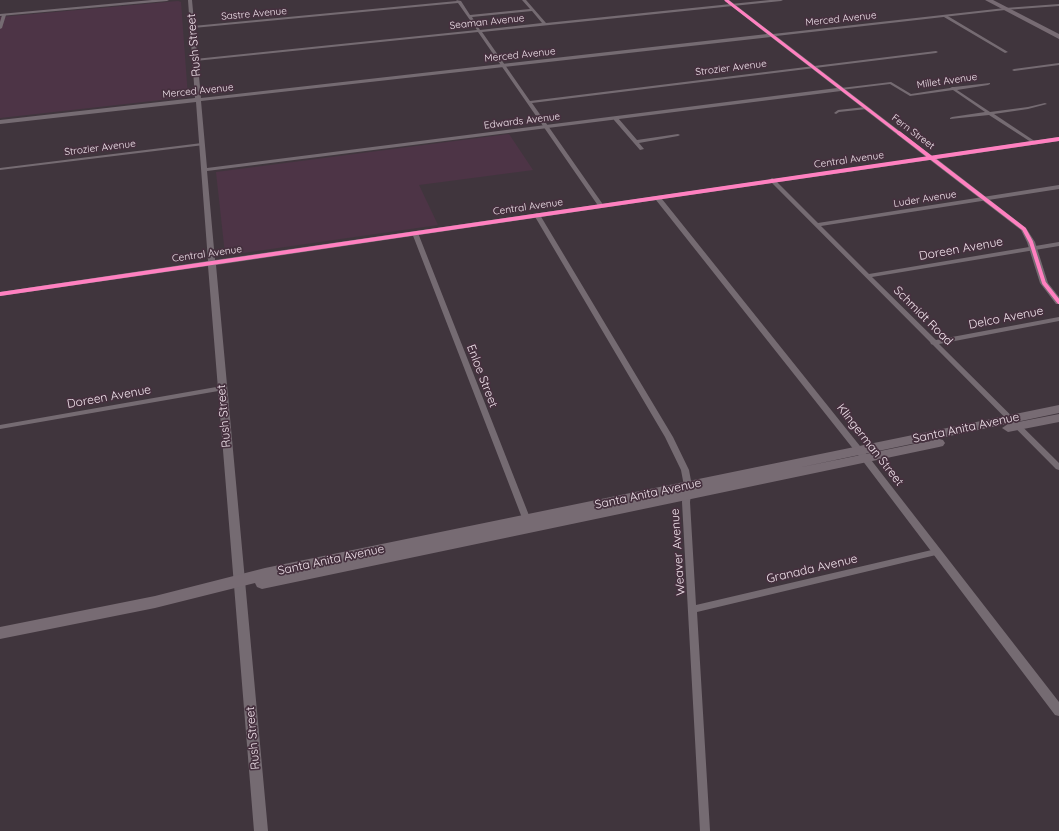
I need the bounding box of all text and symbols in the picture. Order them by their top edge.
street label: Sastre Avenue [221,5,287,23]
street label: Merced Avenue [805,9,877,29]
street label: Seaman Avenue [449,12,525,32]
street label: Rush Street [184,13,204,77]
street label: Merced Avenue [484,45,556,65]
street label: Strozier Avenue [695,58,767,78]
street label: Millet Avenue [916,71,978,91]
street label: Merced Avenue [162,81,234,101]
street label: Edwards Avenue [483,110,561,132]
street label: Fern Street [889,112,937,152]
street label: Strozier Avenue [64,138,136,158]
street label: Central Avenue [813,149,885,171]
street label: Luder Avenue [893,188,957,210]
street label: Central Avenue [492,196,564,218]
street label: Doreen Avenue [918,235,1004,263]
street label: Central Avenue [171,243,243,265]
street label: Schmidt Road [890,283,956,349]
street label: Delco Avenue [967,304,1045,332]
street label: Enloe Street [463,342,501,410]
street label: Doreen Avenue [66,383,152,411]
street label: Rush Street [214,384,234,448]
street label: Klingerman Street [833,401,907,489]
street label: Santa Anita Avenue [911,410,1021,446]
street label: Santa Anita Avenue [593,476,703,512]
street label: Weaver Avenue [668,508,688,596]
street label: Santa Anita Avenue [276,542,386,578]
street label: Granada Avenue [765,552,859,586]
street label: Rush Street [243,706,263,770]

